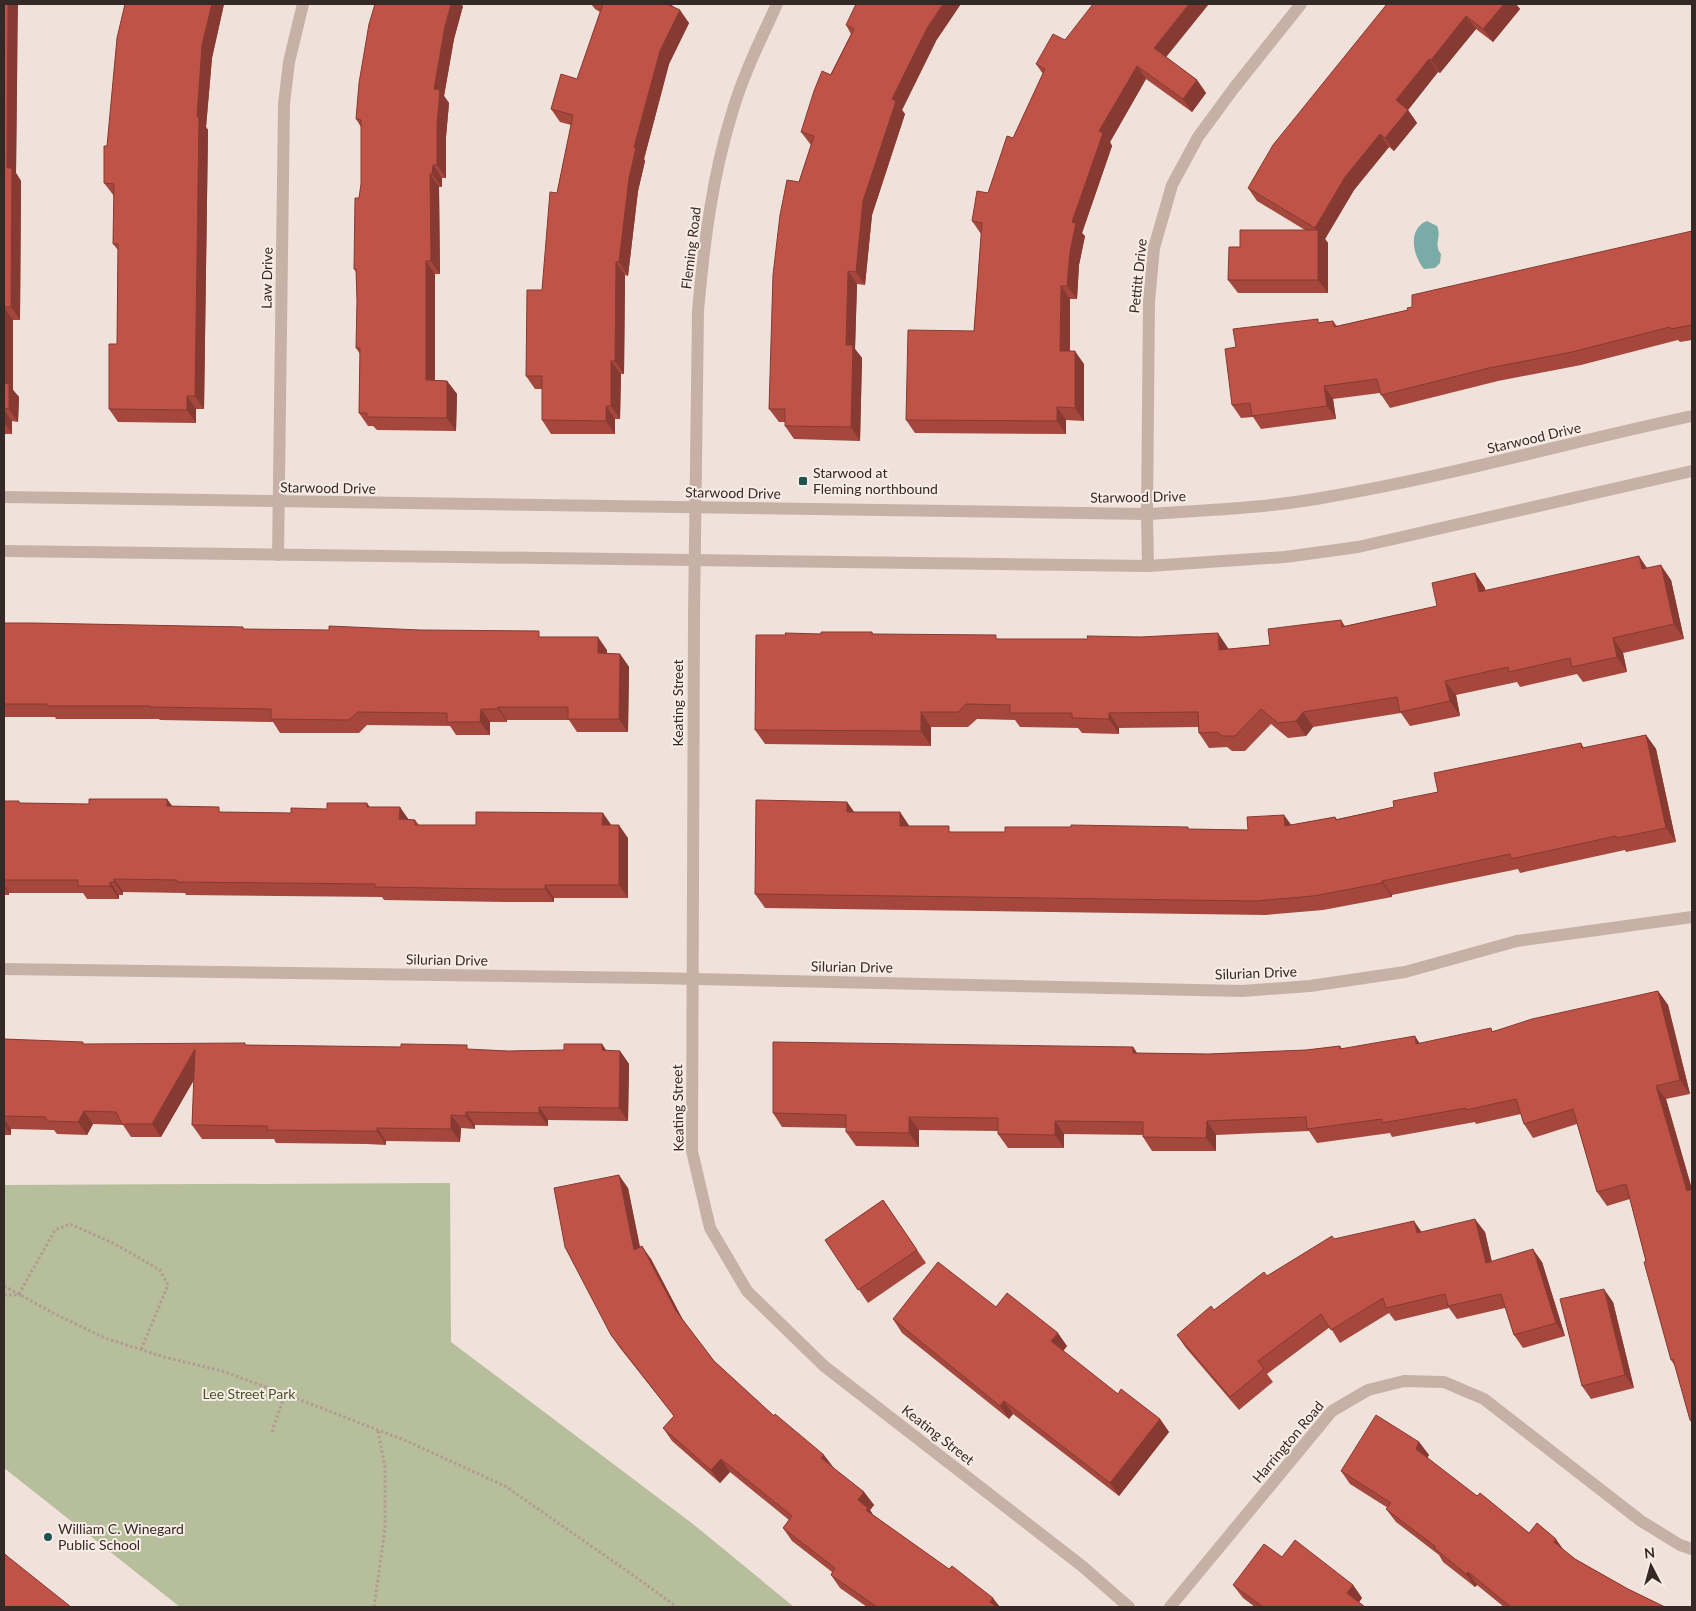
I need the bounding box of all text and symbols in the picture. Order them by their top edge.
street label: Fleming Road [677,206,704,290]
street label: Pettitt Drive [1125,238,1150,314]
street label: Law Drive [257,247,276,309]
street label: Starwood Drive [1485,418,1583,457]
place label: Starwood at Fleming northbound [813,464,938,497]
marker: Starwood at Fleming northbound [797,475,809,487]
street label: Starwood Drive [280,478,376,497]
street label: Starwood Drive [685,483,781,502]
street label: Starwood Drive [1090,487,1186,506]
street label: Keating Street [669,659,686,747]
street label: Silurian Drive [406,950,488,969]
street label: Silurian Drive [811,957,893,976]
street label: Silurian Drive [1215,963,1297,982]
street label: Keating Street [668,1064,687,1152]
park label: Lee Street Park [203,1385,296,1402]
street label: Harrington Road [1248,1397,1327,1486]
street label: Keating Street [899,1401,978,1468]
place label: William C. Winegard Public School [58,1520,184,1553]
marker: William C. Winegard Public School [42,1531,54,1543]
north arrow [1626,1541,1676,1591]
text: N [1643,1544,1656,1562]

